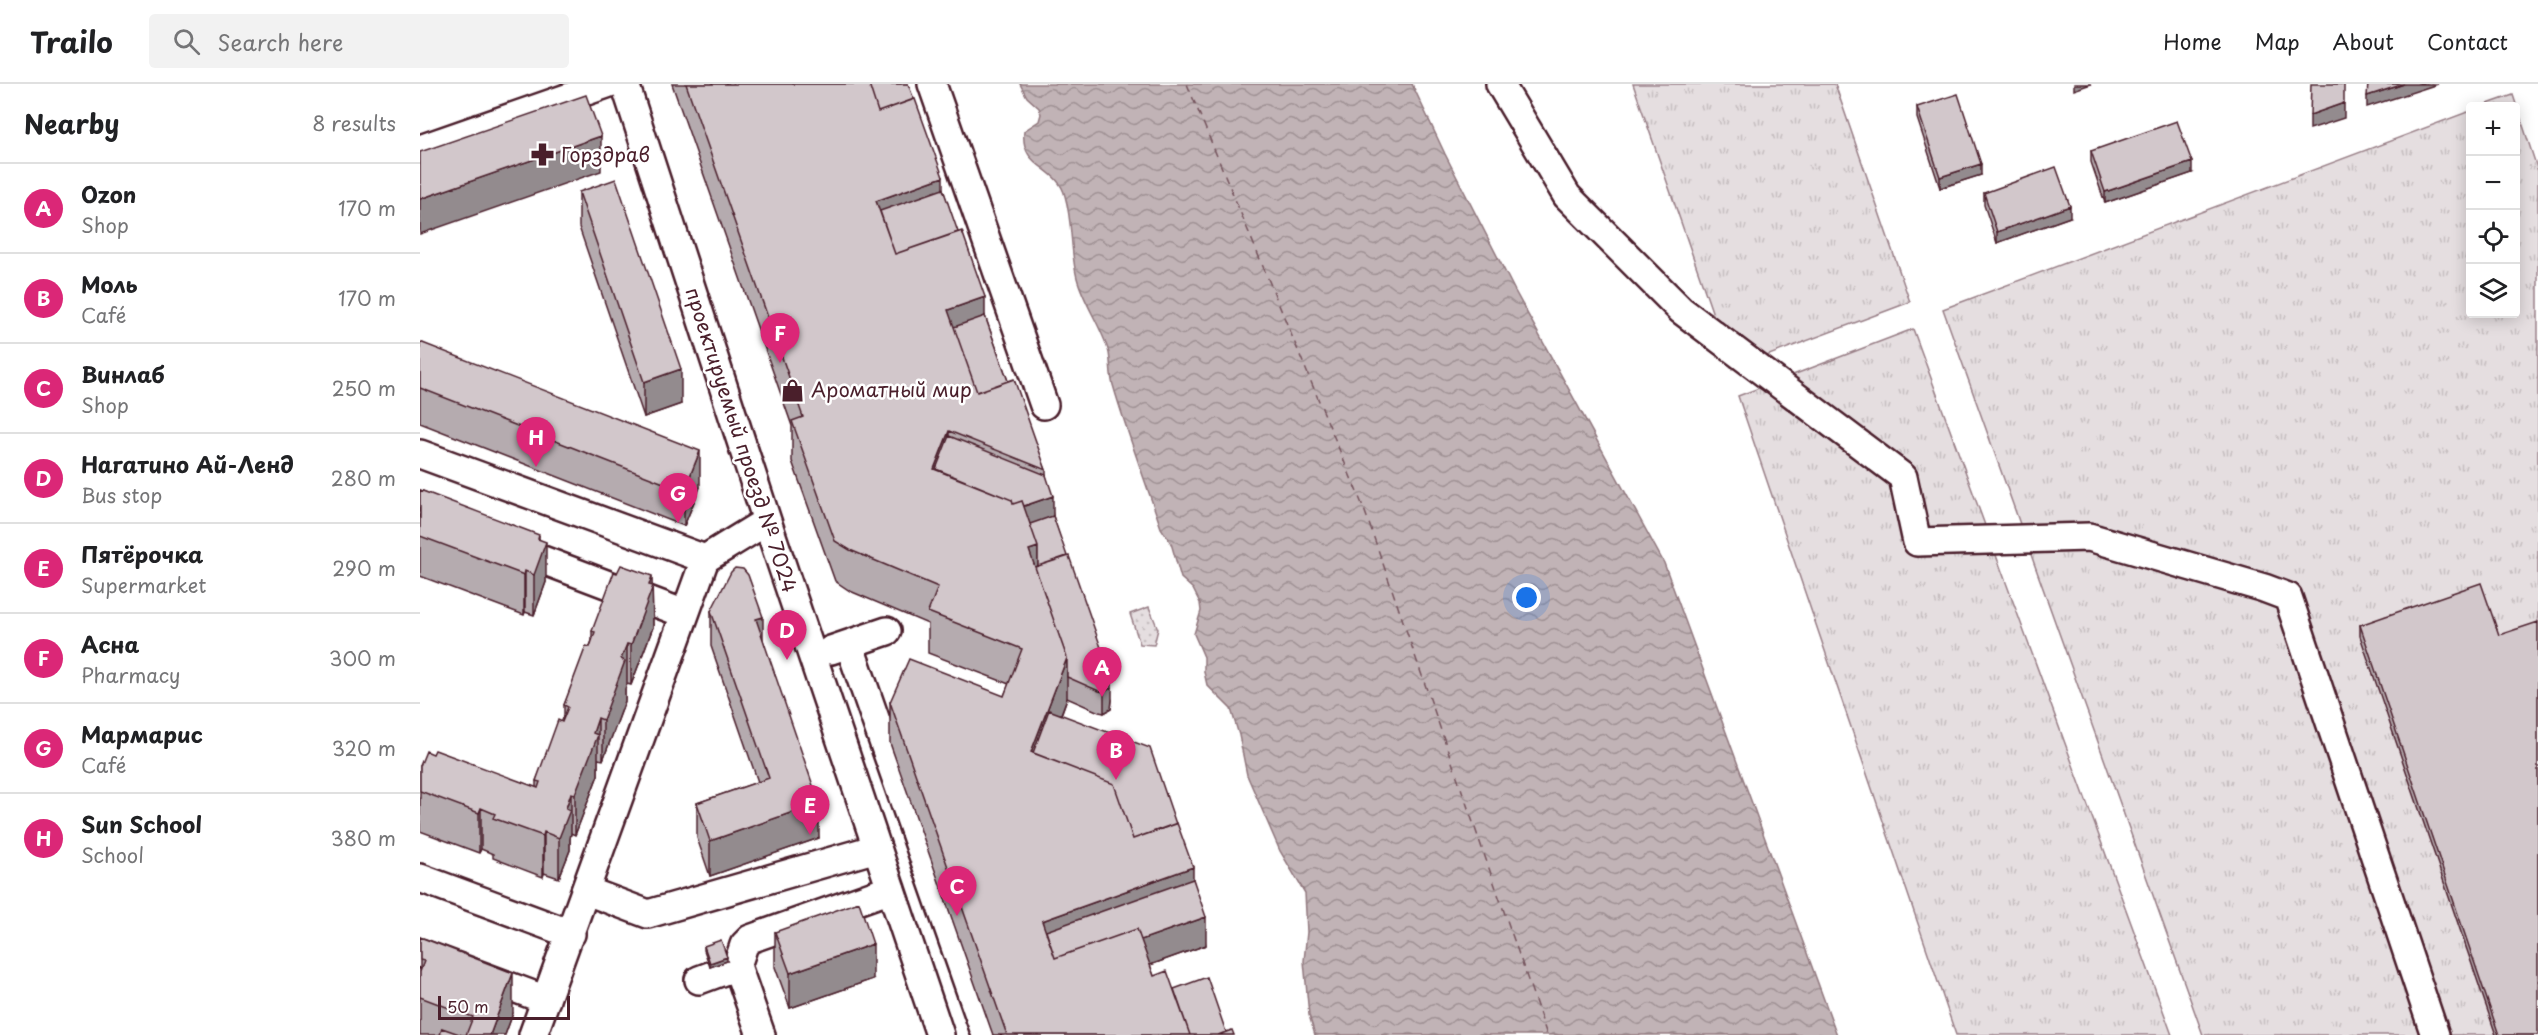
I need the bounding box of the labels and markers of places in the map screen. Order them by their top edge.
place label: Горздрав [561,139,650,169]
pharmacy icon: Горздрав [530,142,556,168]
pin: F [760,314,800,363]
place label: Ароматный мир [811,374,972,404]
shop icon: Ароматный мир [780,377,806,403]
pin: H [516,418,556,467]
pin: G [658,474,698,523]
pin: D [768,610,806,660]
pin: A [1082,648,1122,697]
pin: B [1096,730,1136,780]
pin: E [790,786,830,835]
pin: C [938,866,976,916]

